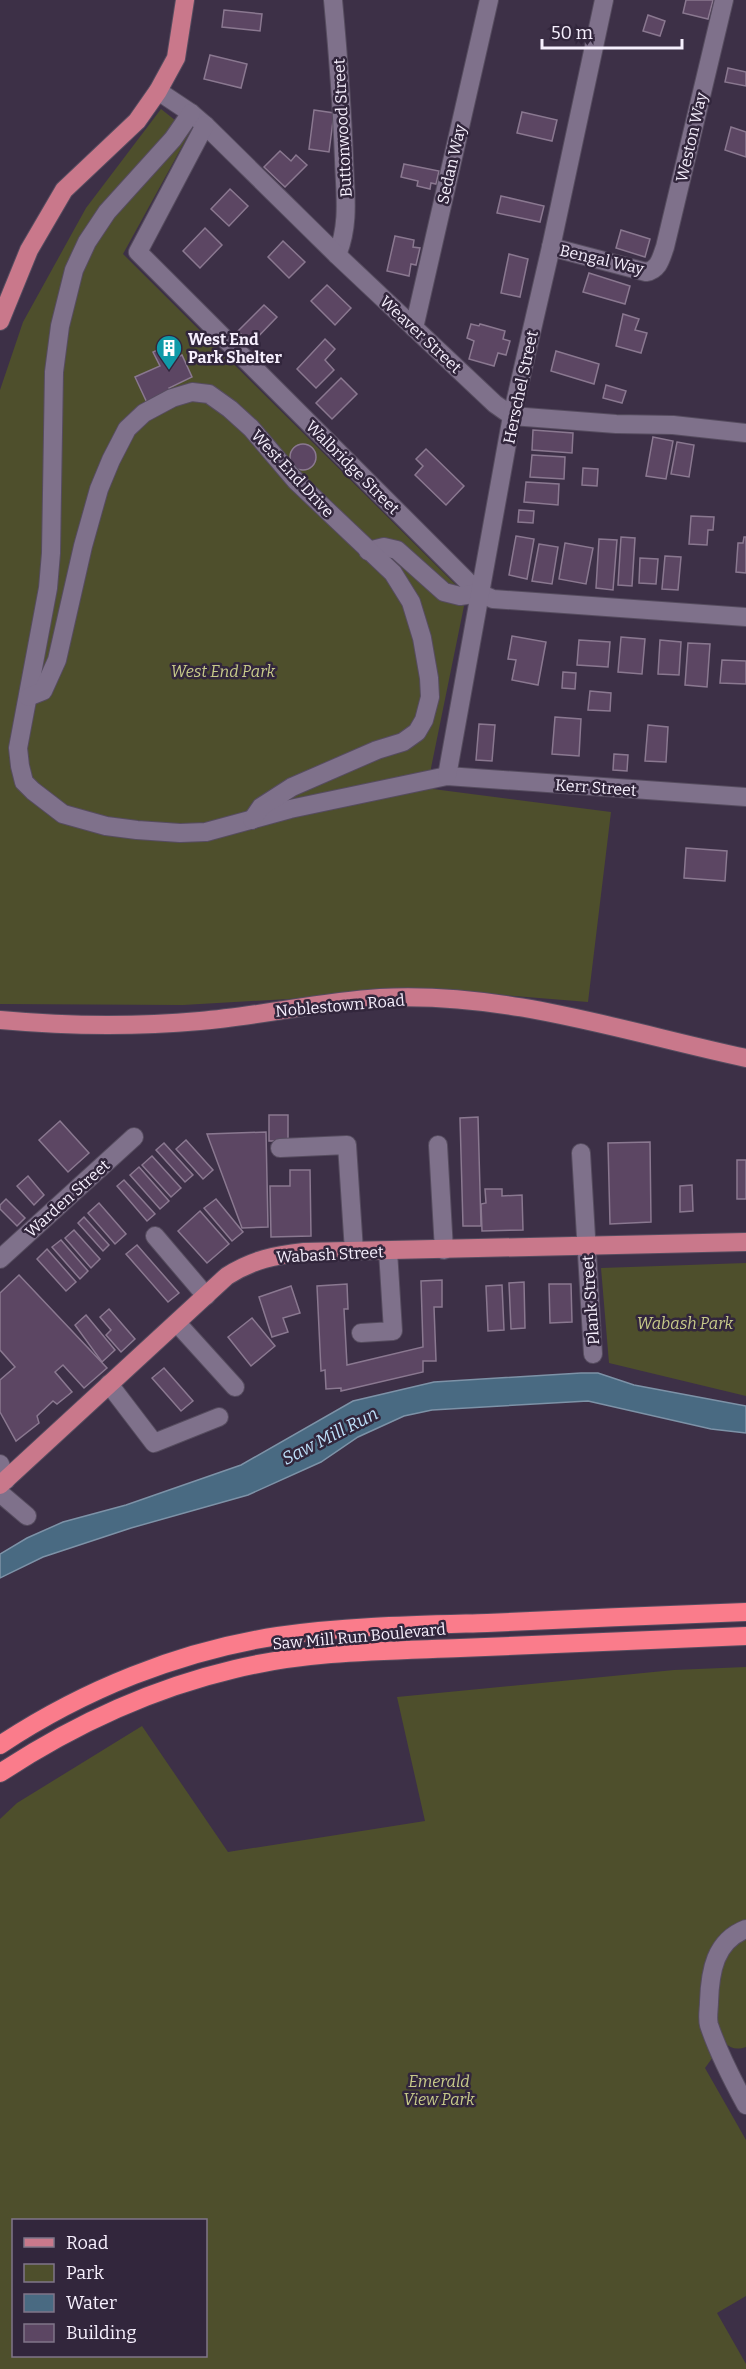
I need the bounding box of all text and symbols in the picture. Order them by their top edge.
scale bar [542,12,682,50]
text: 50 m [551,22,593,44]
street label: Buttonwood Street [329,58,356,198]
street label: Weston Way [672,90,711,184]
street label: Sedan Way [433,122,470,206]
street label: Bengal Way [558,241,646,279]
street label: Weaver Street [376,292,466,377]
street label: Herschel Street [499,329,542,445]
place label: West End Park Shelter [188,330,282,367]
building icon: West End Park Shelter [154,333,184,371]
street label: Walbridge Street [302,417,404,518]
street label: West End Drive [247,426,338,521]
park label: West End Park [171,662,275,681]
street label: Kerr Street [555,775,638,800]
street label: Noblestown Road [274,990,406,1021]
street label: Warden Street [21,1155,114,1241]
street label: Wabash Street [276,1242,385,1267]
street label: Plank Street [578,1254,603,1346]
park label: Wabash Park [637,1314,734,1333]
water label: Saw Mill Run [278,1402,382,1470]
street label: Saw Mill Run Boulevard [272,1619,447,1654]
park label: Emerald View Park [403,2072,475,2109]
legend [12,2219,207,2357]
text: Road [66,2232,109,2254]
text: Park [66,2262,105,2284]
text: Water [66,2292,117,2314]
text: Building [66,2322,137,2344]

